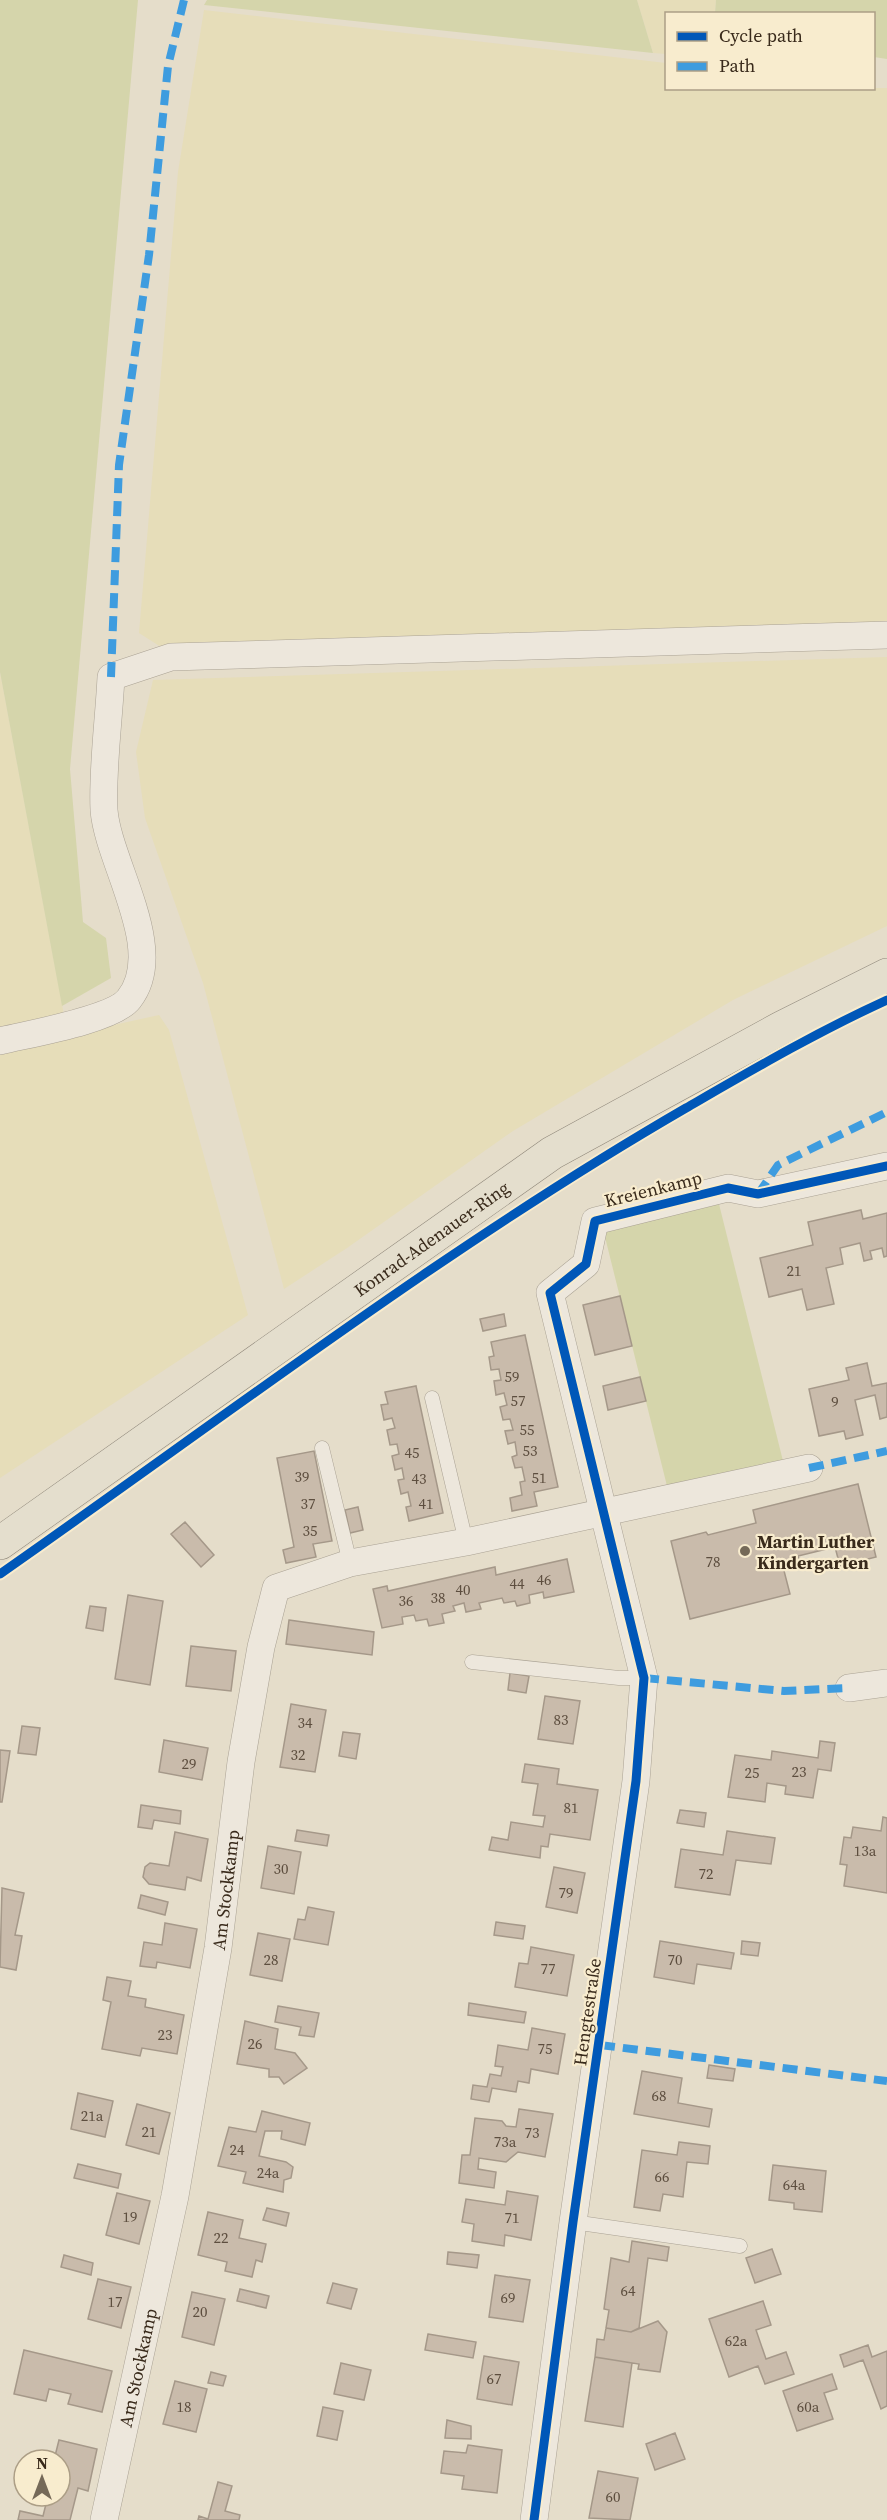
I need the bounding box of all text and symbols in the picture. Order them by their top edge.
legend [665,12,875,90]
text: Cycle path [719,23,803,48]
text: Path [719,53,756,78]
street label: Kreienkamp [602,1165,704,1213]
street label: Konrad-Adenauer-Ring [348,1175,514,1302]
house number: 21 [786,1260,802,1281]
house number: 59 [504,1366,520,1387]
house number: 57 [510,1390,526,1411]
house number: 9 [831,1391,839,1412]
house number: 55 [519,1419,535,1440]
house number: 53 [522,1440,538,1461]
house number: 45 [404,1442,420,1463]
house number: 39 [294,1466,310,1487]
house number: 51 [531,1467,547,1488]
house number: 43 [411,1468,427,1489]
house number: 37 [300,1493,316,1514]
house number: 41 [418,1493,434,1514]
house number: 35 [302,1520,318,1541]
place label: Martin Luther Kindergarten [757,1529,875,1575]
marker: Martin Luther Kindergarten [738,1544,752,1558]
house number: 78 [705,1551,721,1572]
house number: 46 [536,1569,552,1590]
house number: 44 [509,1573,525,1594]
house number: 40 [455,1579,471,1600]
house number: 38 [430,1587,446,1608]
house number: 36 [398,1590,414,1611]
house number: 83 [553,1709,569,1730]
house number: 34 [297,1712,313,1733]
house number: 32 [290,1744,306,1765]
house number: 29 [181,1753,197,1774]
house number: 23 [791,1761,807,1782]
house number: 25 [744,1762,760,1783]
house number: 81 [563,1797,579,1818]
street label: Am Stockkamp [205,1828,245,1951]
house number: 13a [854,1840,877,1861]
house number: 30 [273,1858,289,1879]
house number: 72 [698,1863,714,1884]
house number: 79 [558,1882,574,1903]
house number: 28 [263,1949,279,1970]
house number: 70 [667,1949,683,1970]
street label: Hengtestraße [567,1957,607,2067]
house number: 77 [540,1958,556,1979]
house number: 23 [157,2024,173,2045]
house number: 26 [247,2033,263,2054]
house number: 75 [537,2038,553,2059]
house number: 68 [651,2085,667,2106]
house number: 21a [81,2105,104,2126]
house number: 21 [141,2121,157,2142]
house number: 73 [524,2122,540,2143]
house number: 73a [494,2131,517,2152]
house number: 24 [229,2139,245,2160]
house number: 24a [257,2162,280,2183]
house number: 66 [654,2166,670,2187]
house number: 64a [783,2174,806,2195]
house number: 19 [122,2206,138,2227]
house number: 71 [504,2207,520,2228]
house number: 22 [213,2227,229,2248]
house number: 64 [620,2280,636,2301]
house number: 69 [500,2287,516,2308]
house number: 17 [107,2291,123,2312]
house number: 20 [192,2301,208,2322]
street label: Am Stockkamp [112,2306,163,2429]
house number: 62a [725,2330,748,2351]
house number: 67 [486,2368,502,2389]
house number: 18 [176,2396,192,2417]
house number: 60a [797,2396,820,2417]
north arrow [12,2448,72,2508]
text: N [36,2452,48,2474]
house number: 60 [605,2486,621,2507]

